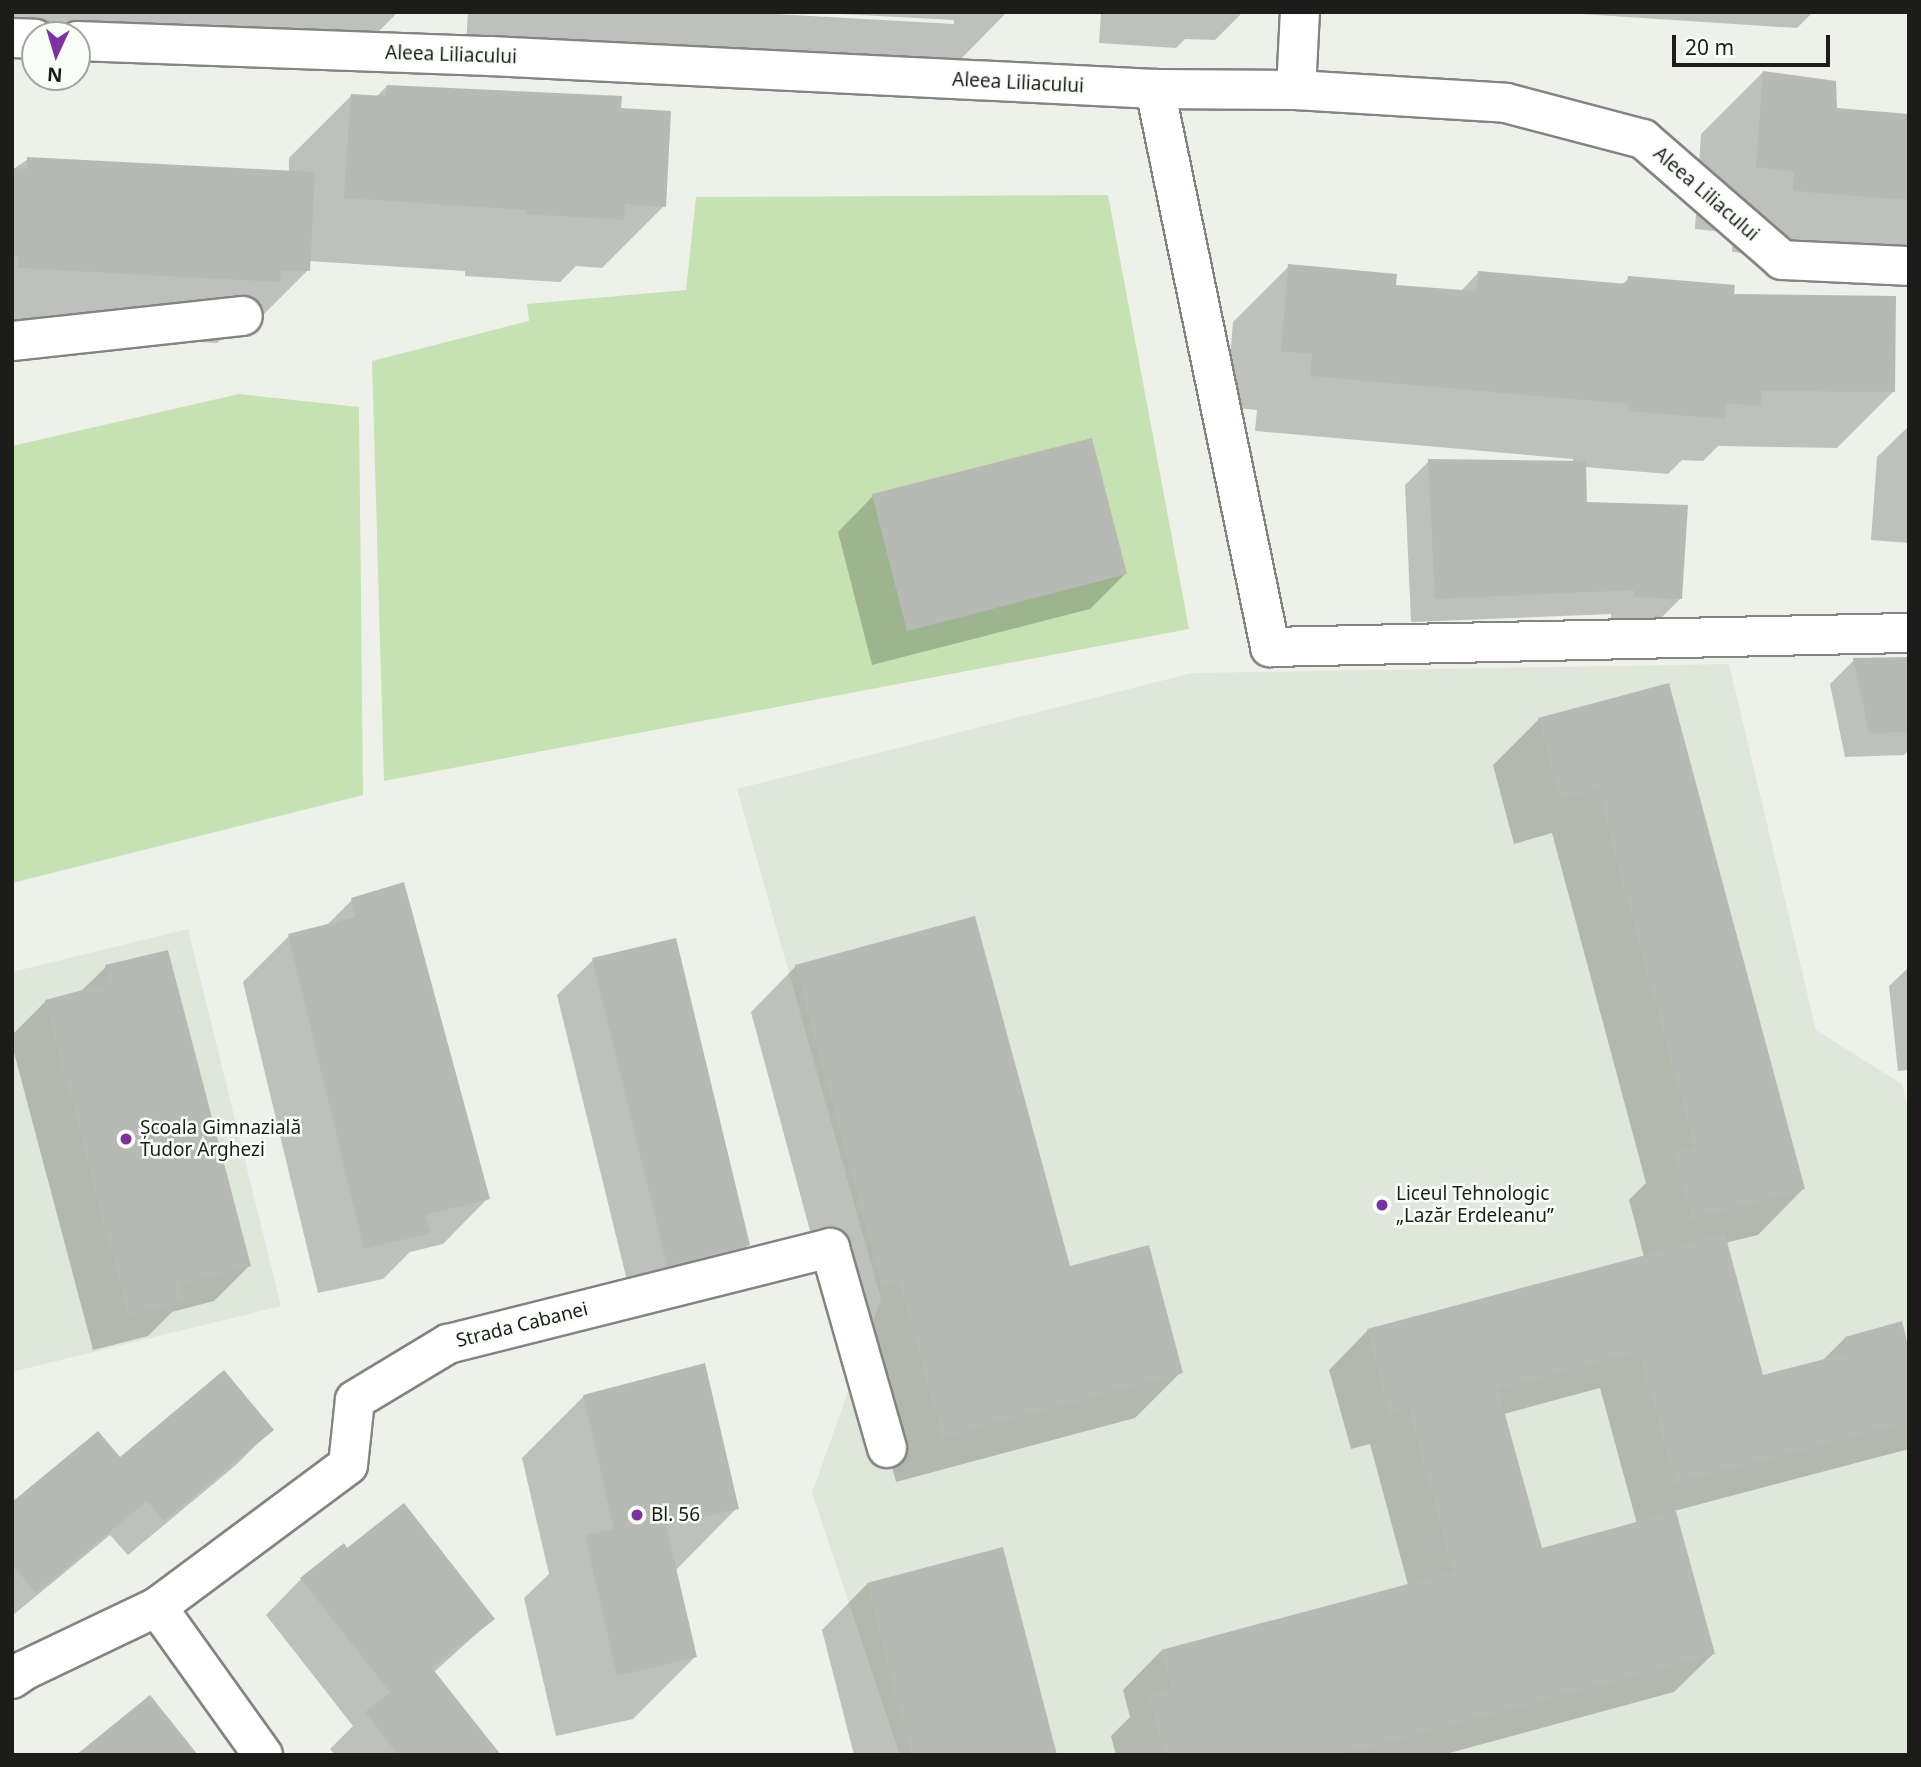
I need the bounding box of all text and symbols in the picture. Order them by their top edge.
north arrow [21,21,91,91]
scale bar [1676,21,1834,65]
text: 20 m [1685,33,1734,61]
street label: Aleea Liliacului [385,41,517,69]
text: N [46,61,63,88]
street label: Aleea Liliacului [952,68,1084,98]
street label: Aleea Liliacului [1649,142,1763,246]
place label: Școala Gimnazială Tudor Arghezi [140,1117,301,1161]
marker: Școala Gimnazială Tudor Arghezi [118,1131,134,1147]
place label: Liceul Tehnologic „Lazăr Erdeleanu” [1396,1183,1554,1227]
marker: Liceul Tehnologic „Lazăr Erdeleanu” [1374,1197,1390,1213]
street label: Strada Cabanei [454,1298,590,1352]
place label: Bl. 56 [651,1504,700,1526]
marker: Bl. 56 [629,1507,645,1523]

